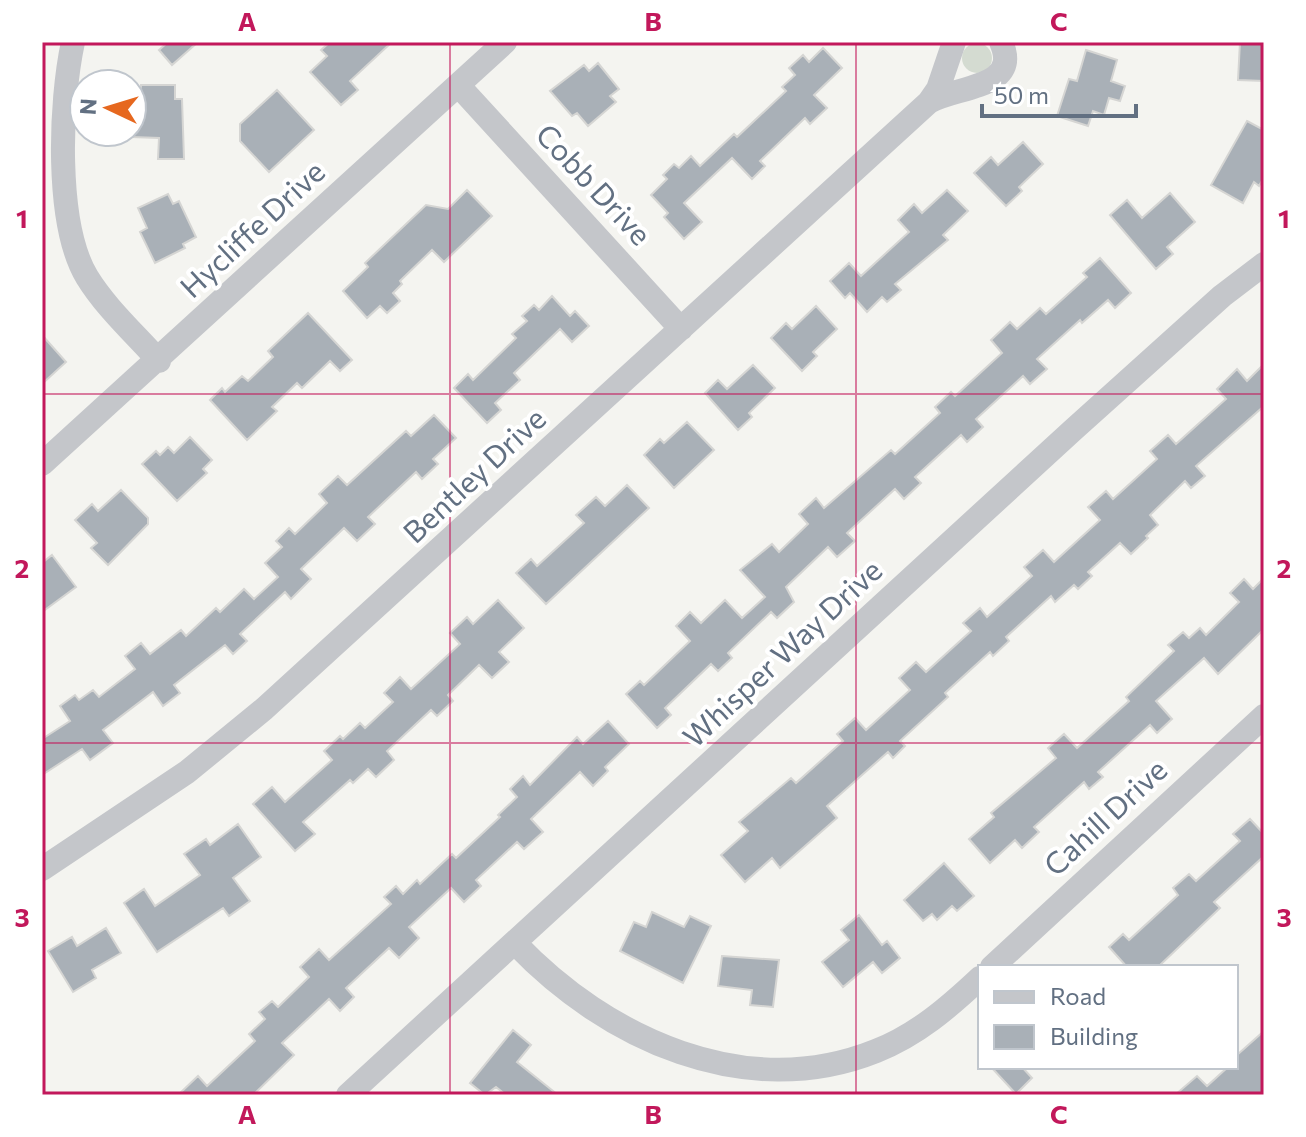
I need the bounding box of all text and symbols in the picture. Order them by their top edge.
text: A [238,5,257,36]
text: B [644,5,662,36]
text: C [1050,5,1068,36]
north arrow [68,68,148,148]
scale bar [982,68,1136,118]
text: 50 m [994,80,1049,109]
text: N [74,97,102,116]
street label: Cobb Drive [529,115,660,252]
street label: Hycliffe Drive [171,152,331,304]
text: 1 [16,202,28,233]
text: 1 [1278,202,1290,233]
street label: Bentley Drive [394,399,552,550]
street label: Whisper Way Drive [674,550,888,754]
text: 2 [15,552,29,583]
text: 2 [1277,552,1291,583]
street label: Cahill Drive [1035,750,1173,882]
text: 3 [14,901,30,932]
text: 3 [1276,901,1292,932]
legend [978,965,1238,1069]
text: Road [1050,981,1106,1010]
text: Building [1050,1021,1138,1050]
text: A [238,1098,257,1129]
text: B [644,1098,662,1129]
text: C [1050,1098,1068,1129]

